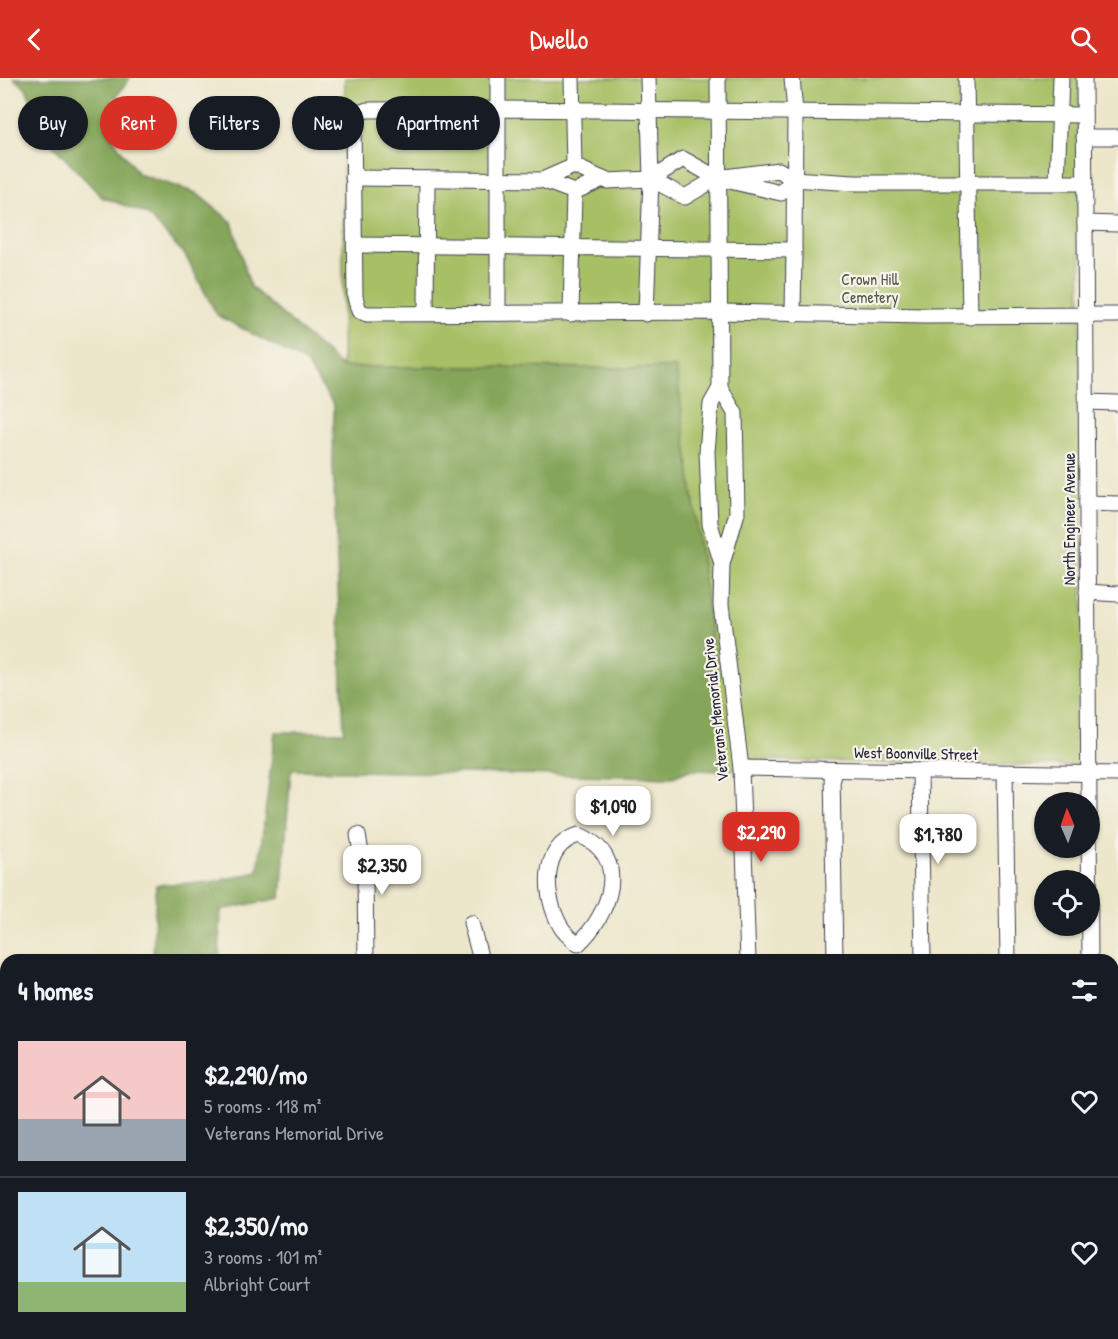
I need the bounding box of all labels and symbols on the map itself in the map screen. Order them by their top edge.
park label: Crown Hill Cemetery [841,268,899,308]
street label: North Engineer Avenue [1058,452,1080,585]
street label: Veterans Memorial Drive [696,637,733,783]
street label: West Boonville Street [854,741,979,765]
pin: $1,090 [564,786,662,837]
north arrow [1034,792,1100,858]
pin: $2,290 [712,812,810,863]
pin: $1,780 [889,814,987,865]
pin: $2,350 [333,845,431,896]

